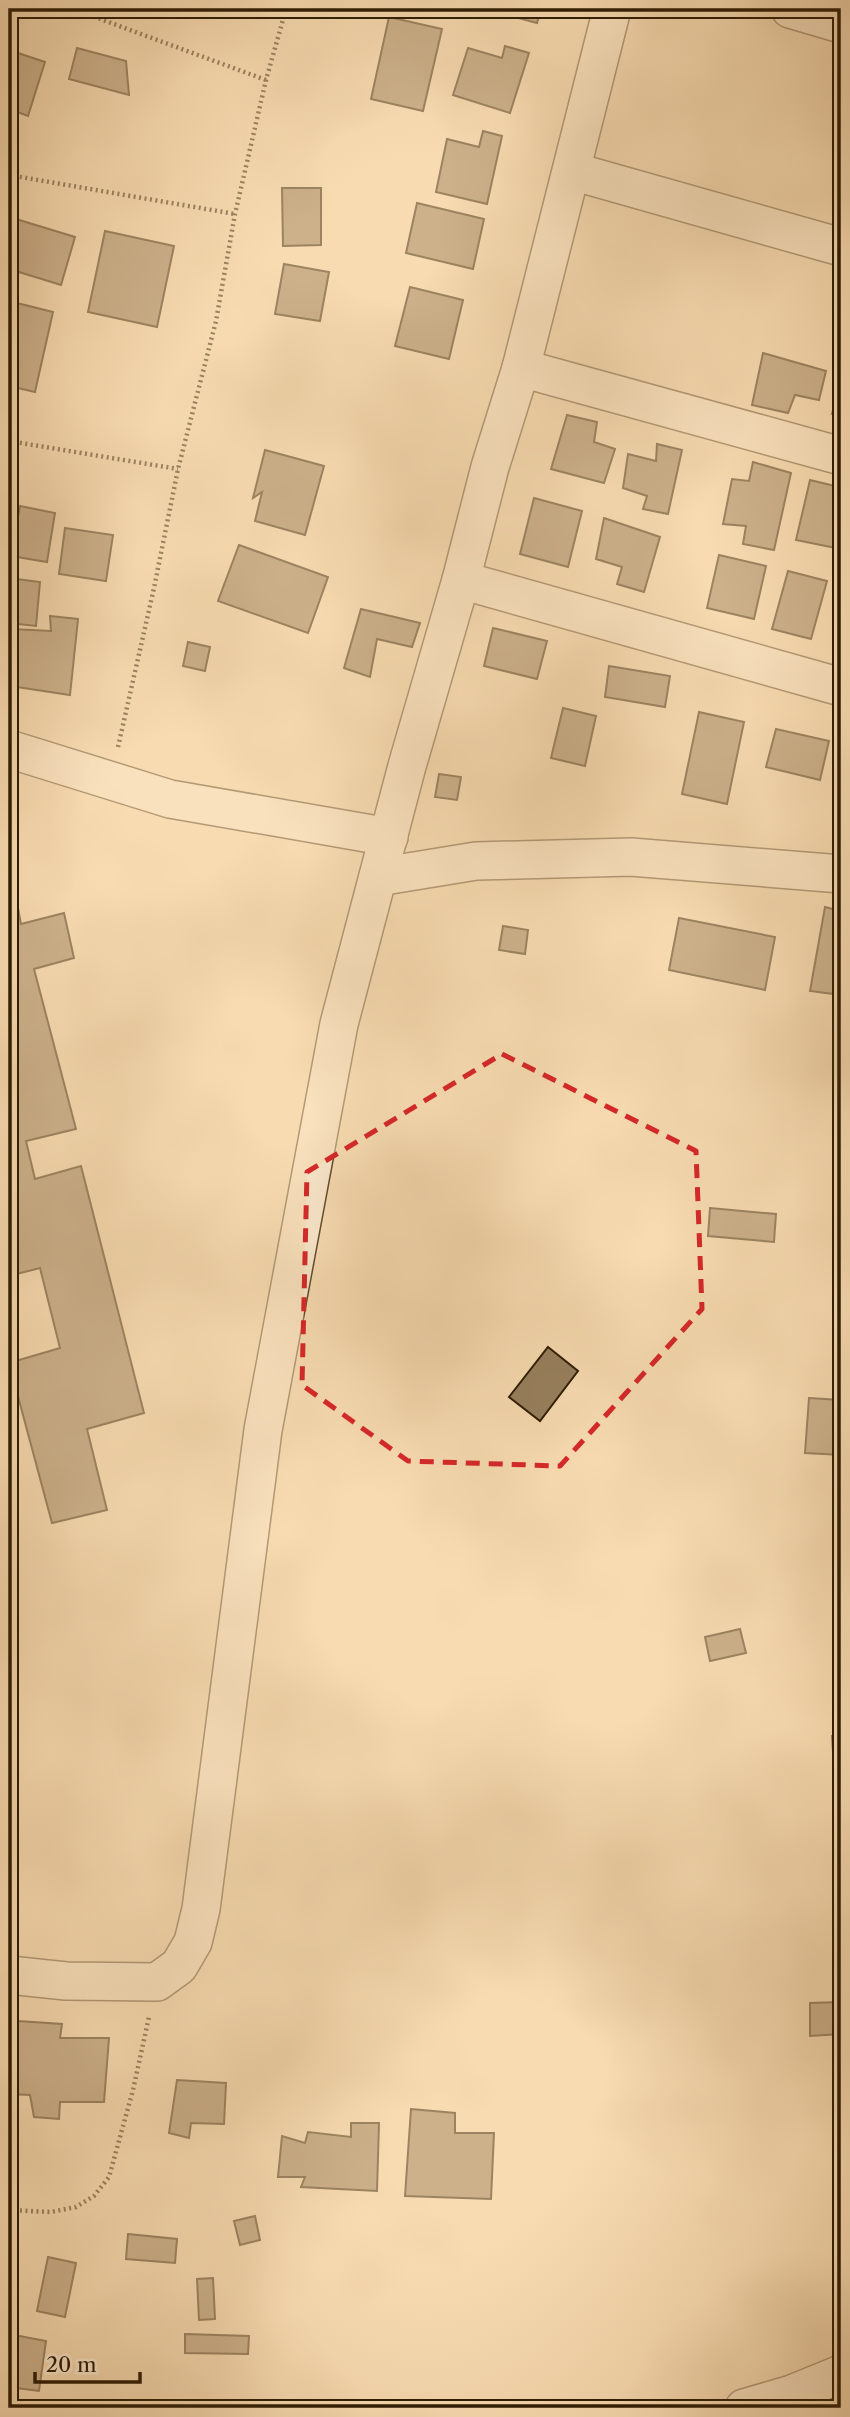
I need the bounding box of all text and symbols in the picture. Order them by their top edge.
scale bar [35,2340,140,2384]
text: 20 m [46,2352,97,2377]

